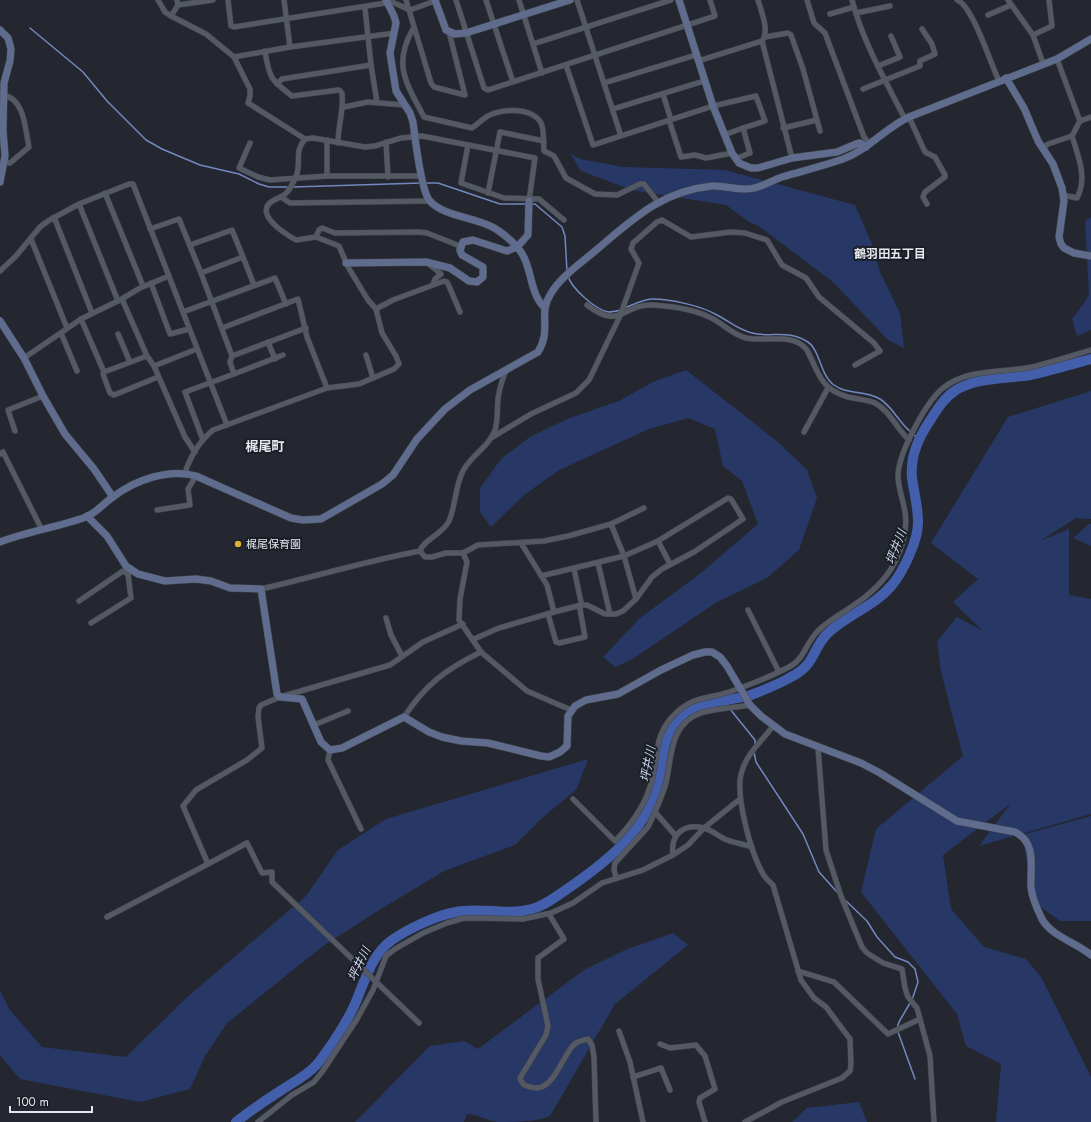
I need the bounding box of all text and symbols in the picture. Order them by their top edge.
district label: 鶴羽田五丁目 [854,245,926,263]
district label: 梶尾町 [245,437,285,456]
water label: 坪井川 [881,525,912,567]
place label: 梶尾保育園 [246,536,301,552]
marker: 梶尾保育園 [233,539,243,549]
water label: 坪井川 [636,743,661,783]
water label: 坪井川 [343,942,376,984]
scale bar [10,1088,92,1114]
text: 100 m [16,1093,49,1111]

